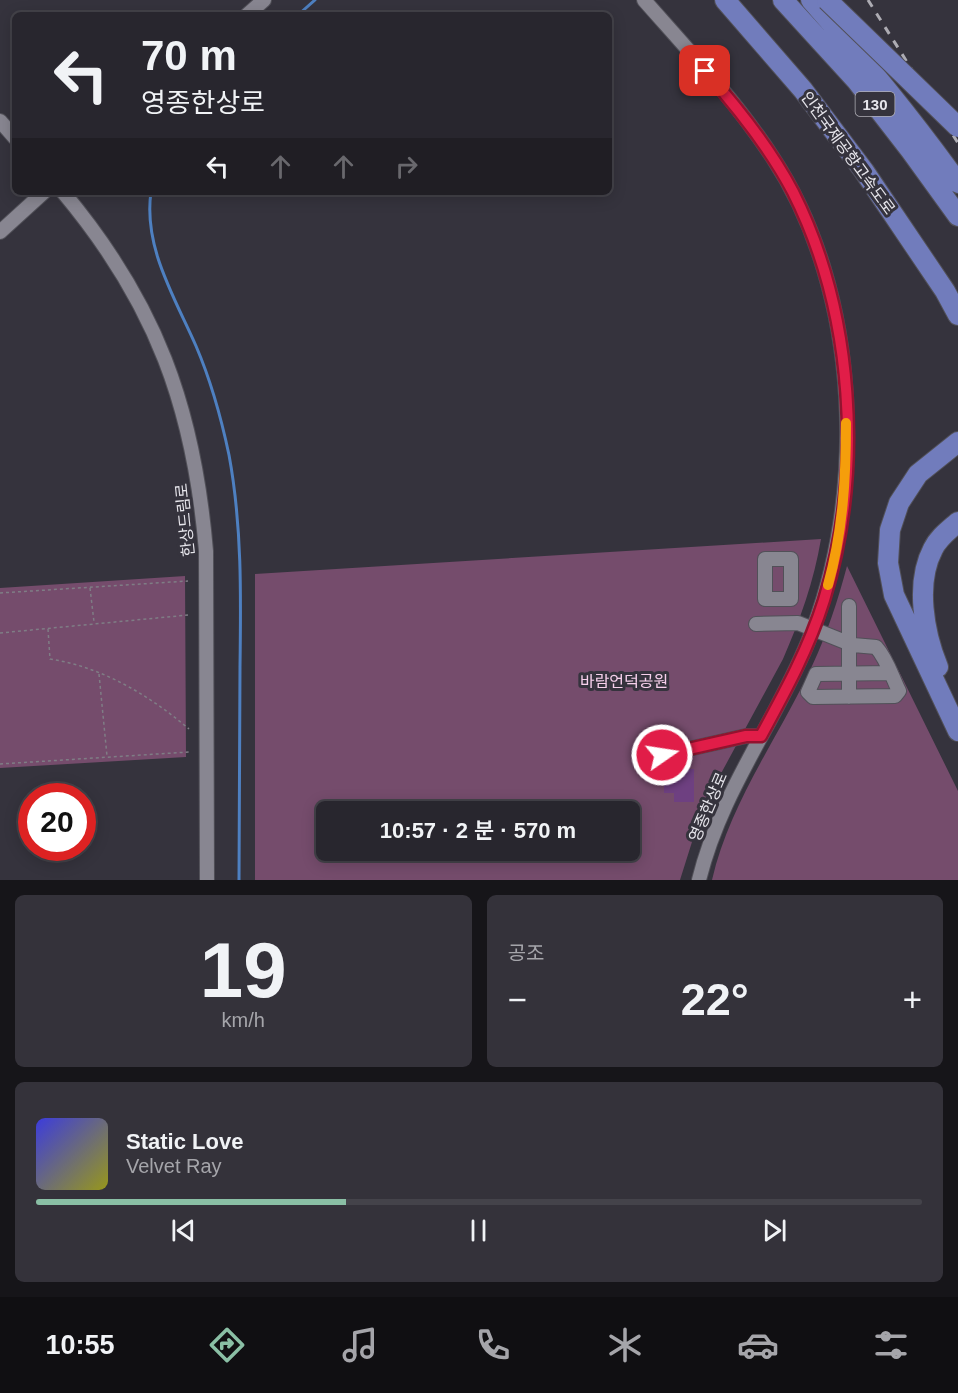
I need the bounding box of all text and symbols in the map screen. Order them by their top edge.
text: 70 m [141,32,237,79]
icon: left [42,36,120,114]
pin [679,45,730,96]
icon: arrive [688,54,721,87]
text: 영종한상로 [141,88,265,118]
street label: 인천국제공항고속도로 [798,88,898,218]
road number: 130 [856,92,894,116]
icon: left [201,150,234,183]
icon: ahead [264,150,297,183]
icon: ahead [327,150,360,183]
icon: right [390,150,423,183]
street label: 한상드림로 [173,482,197,557]
park label: 바람언덕공원 [580,673,668,690]
position arrow [630,723,694,787]
street label: 영종한상로 [686,770,730,844]
speed limit sign: 20 [18,783,96,861]
text: 10:57 · 2 분 · 570 m [380,818,576,843]
text: 19 [200,926,287,1014]
text: 공조 [508,942,544,964]
text: 22° [681,974,749,1025]
text: − [508,981,527,1018]
text: + [903,981,922,1018]
text: km/h [222,1009,265,1031]
text: Static Love [126,1129,243,1154]
text: Velvet Ray [126,1155,222,1177]
icon: previous [167,1214,200,1247]
icon: pause [462,1214,495,1247]
icon: next [758,1214,791,1247]
icon: directions [206,1324,248,1366]
icon: music [339,1324,381,1366]
icon: phone [472,1324,514,1366]
icon: climate [604,1324,646,1366]
icon: car [737,1324,779,1366]
icon: filters [870,1324,912,1366]
text: 10:55 [45,1330,115,1360]

